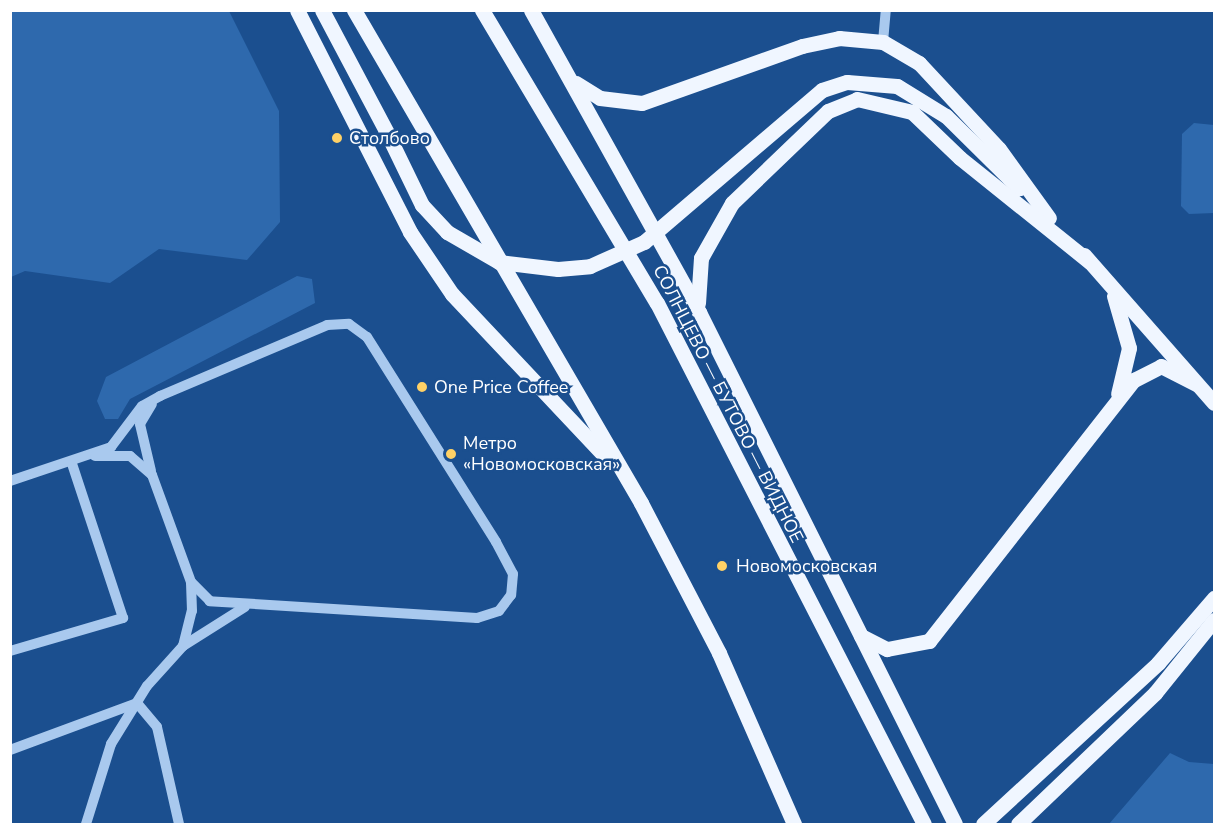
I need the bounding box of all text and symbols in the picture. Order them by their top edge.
place label: Столбово [349,127,430,149]
marker: Столбово [330,131,344,145]
street label: СОЛНЦЕВО — БУТОВО — ВИДНОЕ [648,262,808,546]
place label: One Price Coffee [434,376,568,398]
marker: One Price Coffee [415,380,429,394]
place label: Метро «Новомосковская» [463,433,620,476]
marker: Метро «Новомосковская» [444,447,458,461]
place label: Новомосковская [736,555,877,577]
marker: Новомосковская [713,557,731,575]

